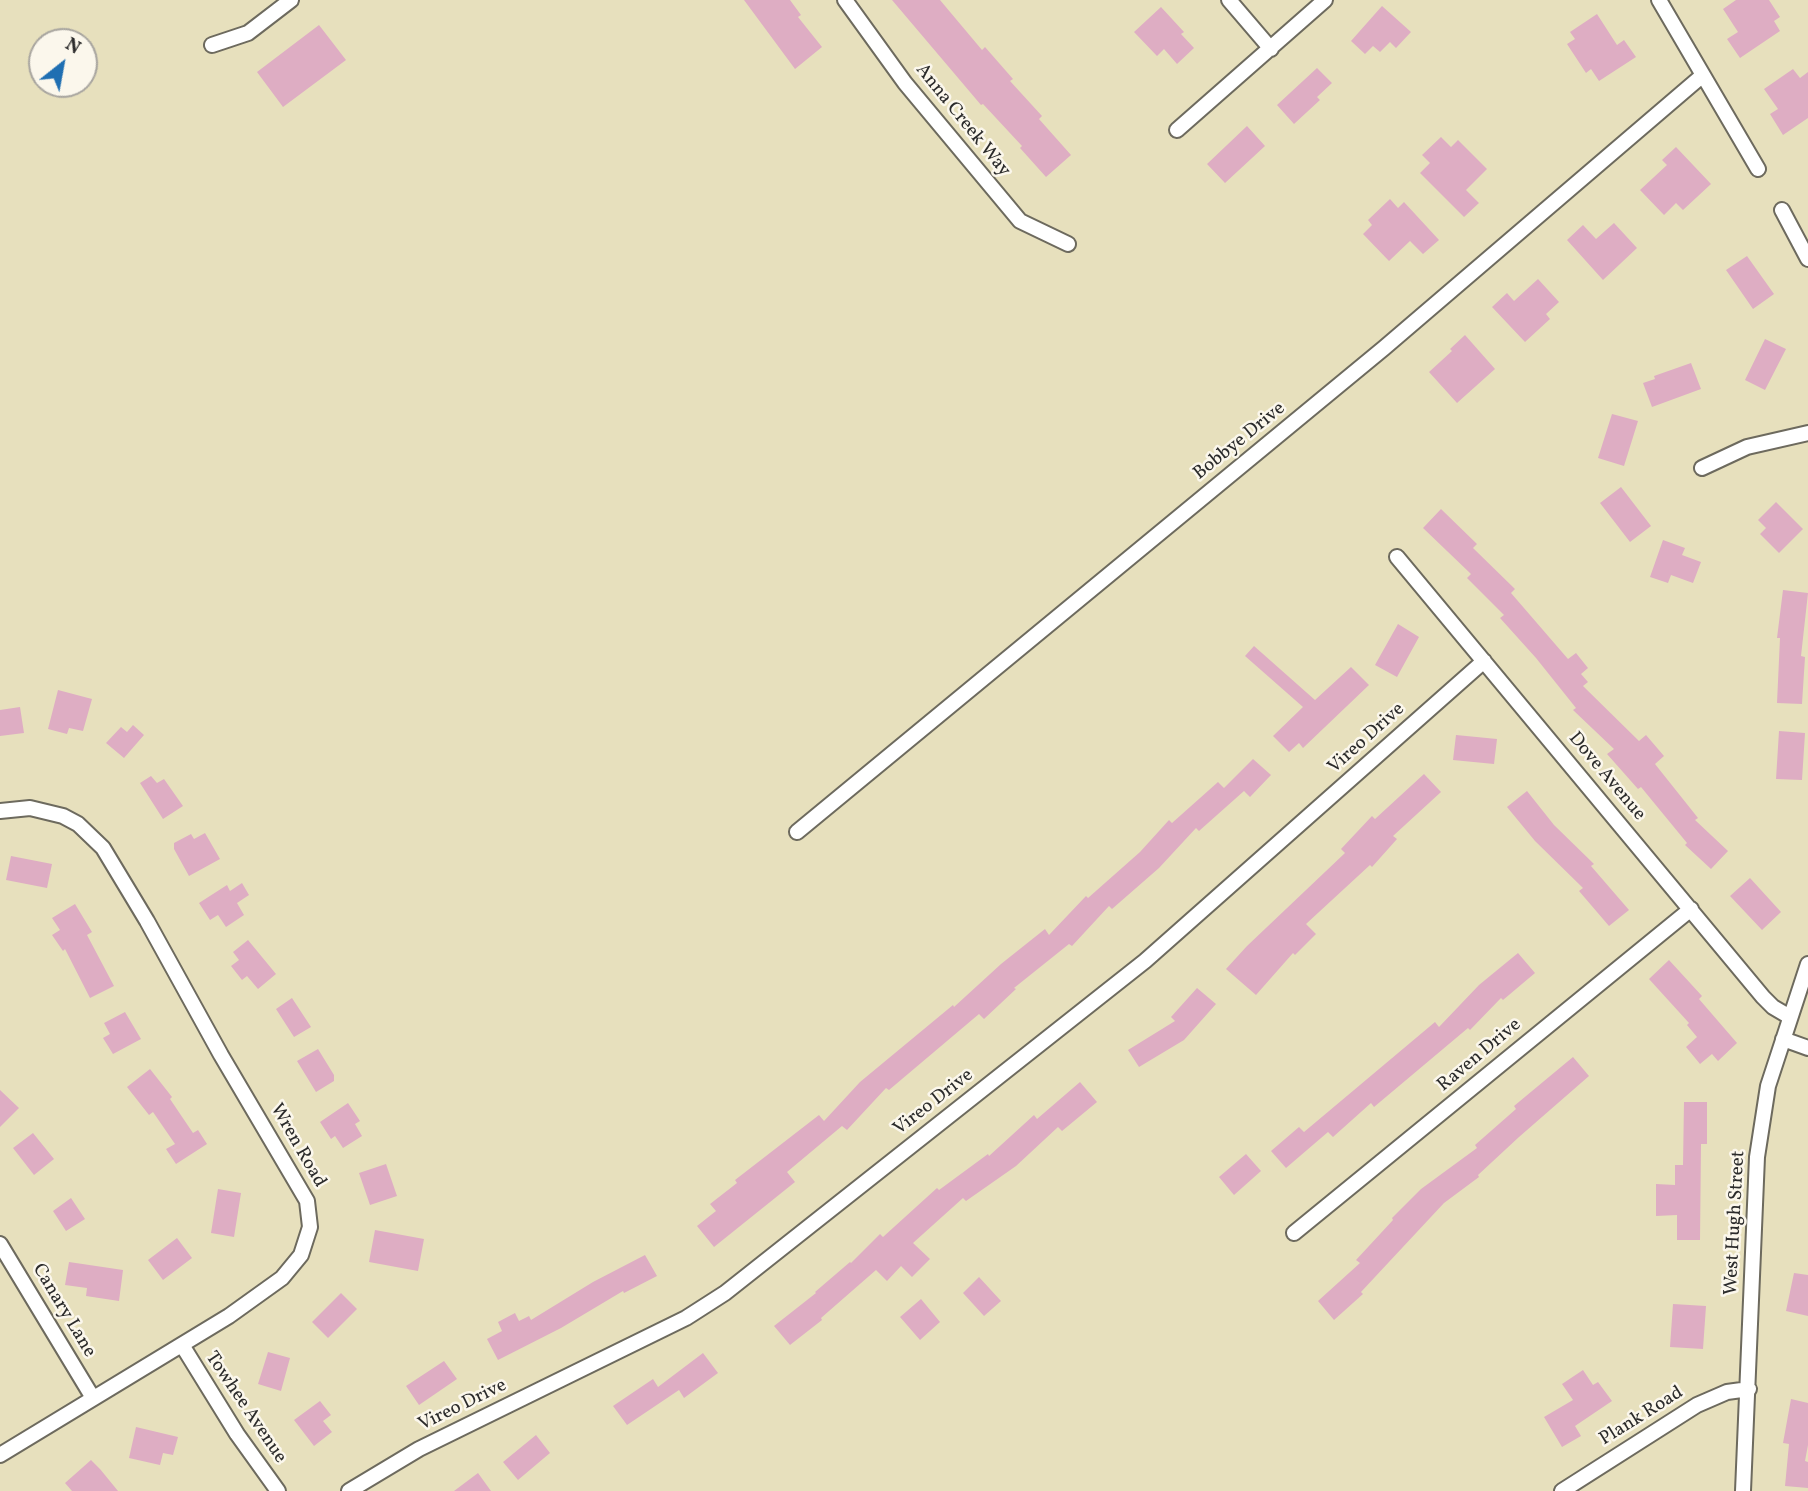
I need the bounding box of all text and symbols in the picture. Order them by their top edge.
north arrow [28,28,98,98]
text: N [60,32,85,61]
street label: Anna Creek Way [909,60,1015,182]
street label: Bobbye Drive [1190,398,1290,486]
street label: Vireo Drive [1324,699,1410,779]
street label: Dove Avenue [1562,728,1650,826]
street label: Raven Drive [1433,1014,1527,1098]
street label: Vireo Drive [890,1065,978,1141]
street label: Wren Road [264,1100,330,1192]
street label: West Hugh Street [1721,1150,1751,1296]
street label: Canary Lane [26,1260,100,1362]
street label: Towhee Avenue [199,1348,291,1468]
street label: Vireo Drive [415,1375,511,1437]
street label: Plank Road [1596,1382,1688,1452]

